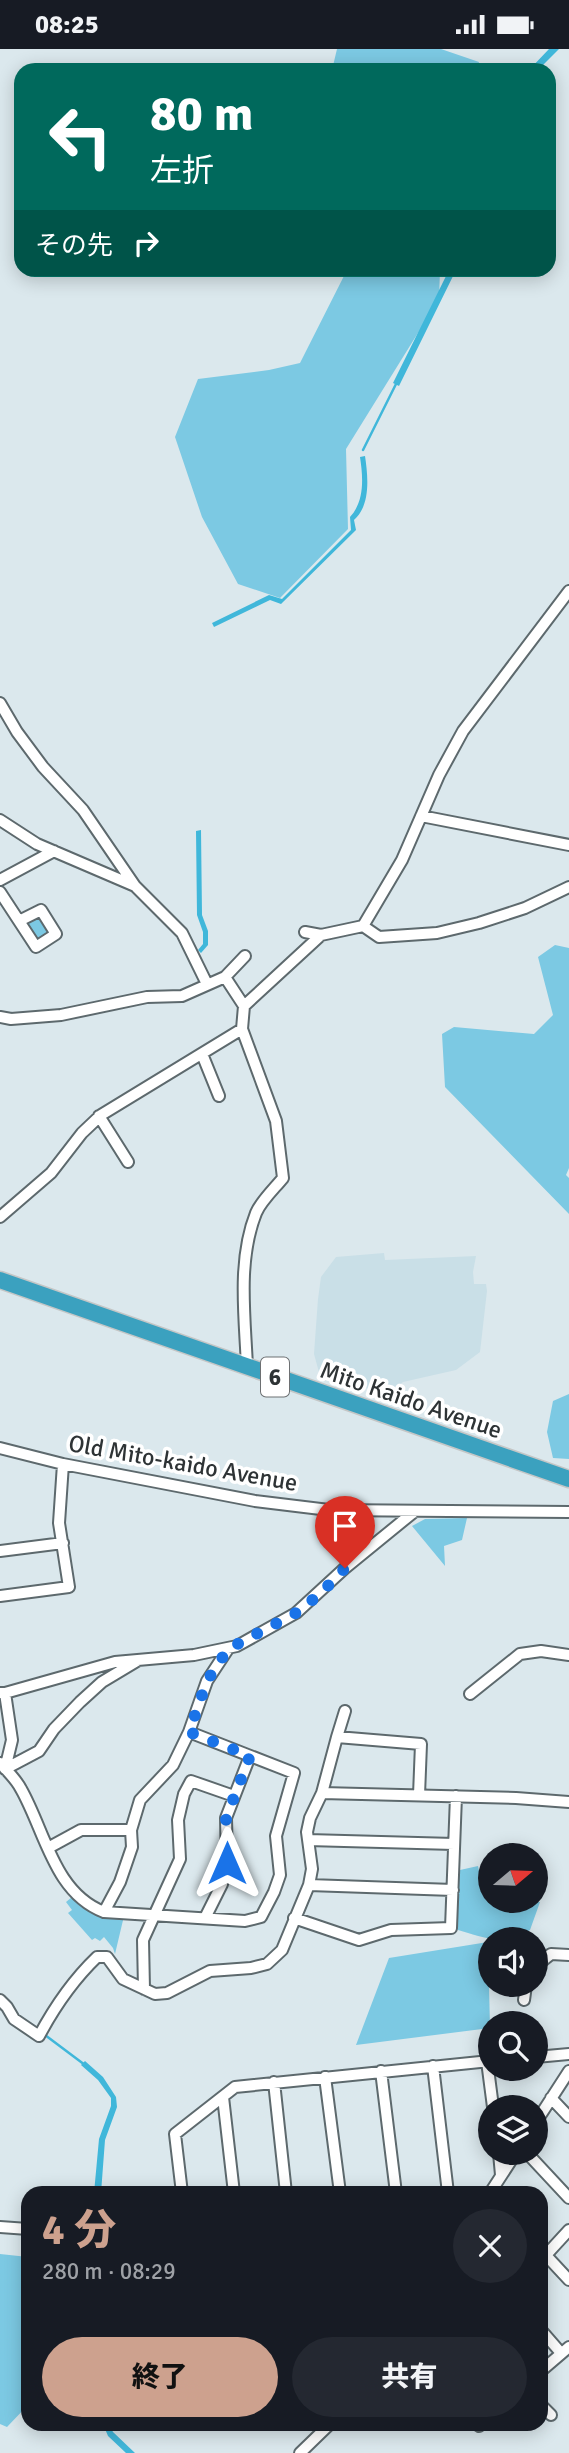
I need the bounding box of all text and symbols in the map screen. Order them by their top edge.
text: 08:25 [35,9,99,41]
text: 80 m [150,84,253,144]
icon: left [35,91,126,182]
text: 左折 [150,151,214,190]
icon: right [127,224,165,262]
text: その先 [35,230,113,262]
street label: Mito Kaido Avenue [316,1355,506,1445]
road number: 6 [261,1357,289,1397]
street label: Old Mito-kaido Avenue [66,1428,300,1498]
pin [315,1496,375,1568]
icon: arrive [326,1507,364,1545]
position arrow [190,1826,264,1900]
north arrow [478,1843,548,1913]
map controls [478,1843,548,2165]
button: sound [478,1927,548,1997]
button: search [478,2011,548,2081]
button: layers [478,2095,548,2165]
text: 4 分 [42,2205,116,2256]
button: close [453,2209,527,2283]
text: 280 m · 08:29 [42,2257,176,2286]
button: 終了 [42,2337,278,2417]
button: 共有 [292,2337,527,2417]

